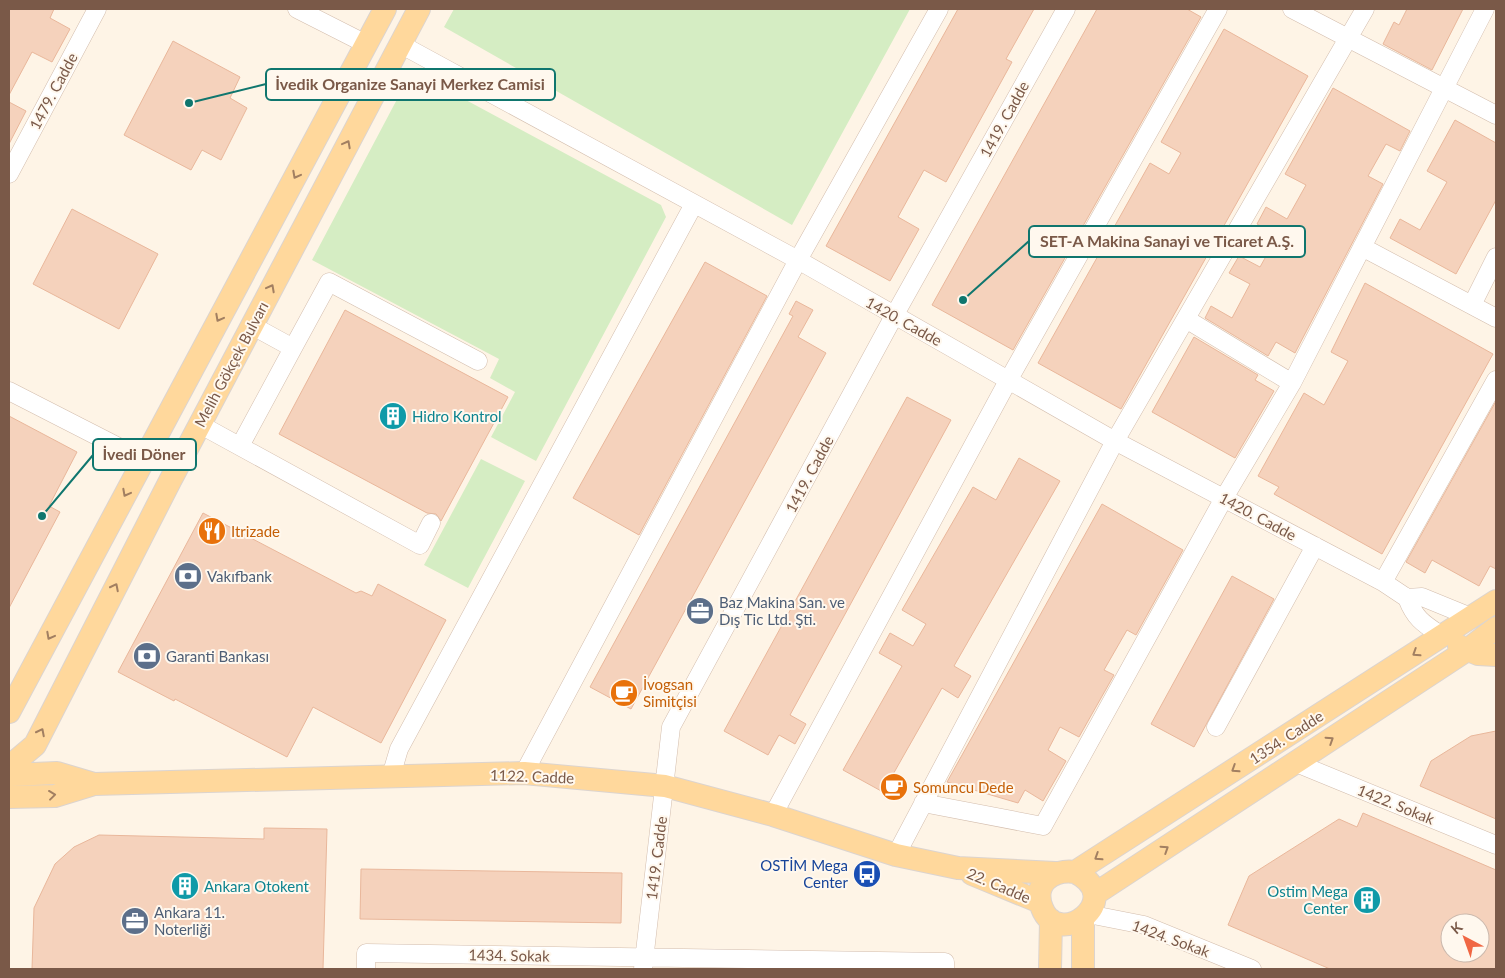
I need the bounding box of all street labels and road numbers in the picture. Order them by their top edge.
street label: 1479. Cadde [25,49,81,132]
street label: 1419. Cadde [976,78,1032,160]
street label: 1420. Cadde [863,293,945,349]
street label: Melih Gökçek Bulvarı [190,298,272,430]
street label: 1419. Cadde [781,432,837,515]
street label: 1420. Cadde [1217,488,1300,544]
street label: 1354. Cadde [1246,706,1326,768]
street label: 1122. Cadde [490,766,575,786]
street label: 1422. Sokak [1355,780,1437,828]
street label: 1419. Cadde [642,815,670,901]
street label: 22. Cadde [965,864,1033,906]
street label: 1424. Sokak [1130,916,1213,961]
street label: 1434. Sokak [468,945,550,965]

